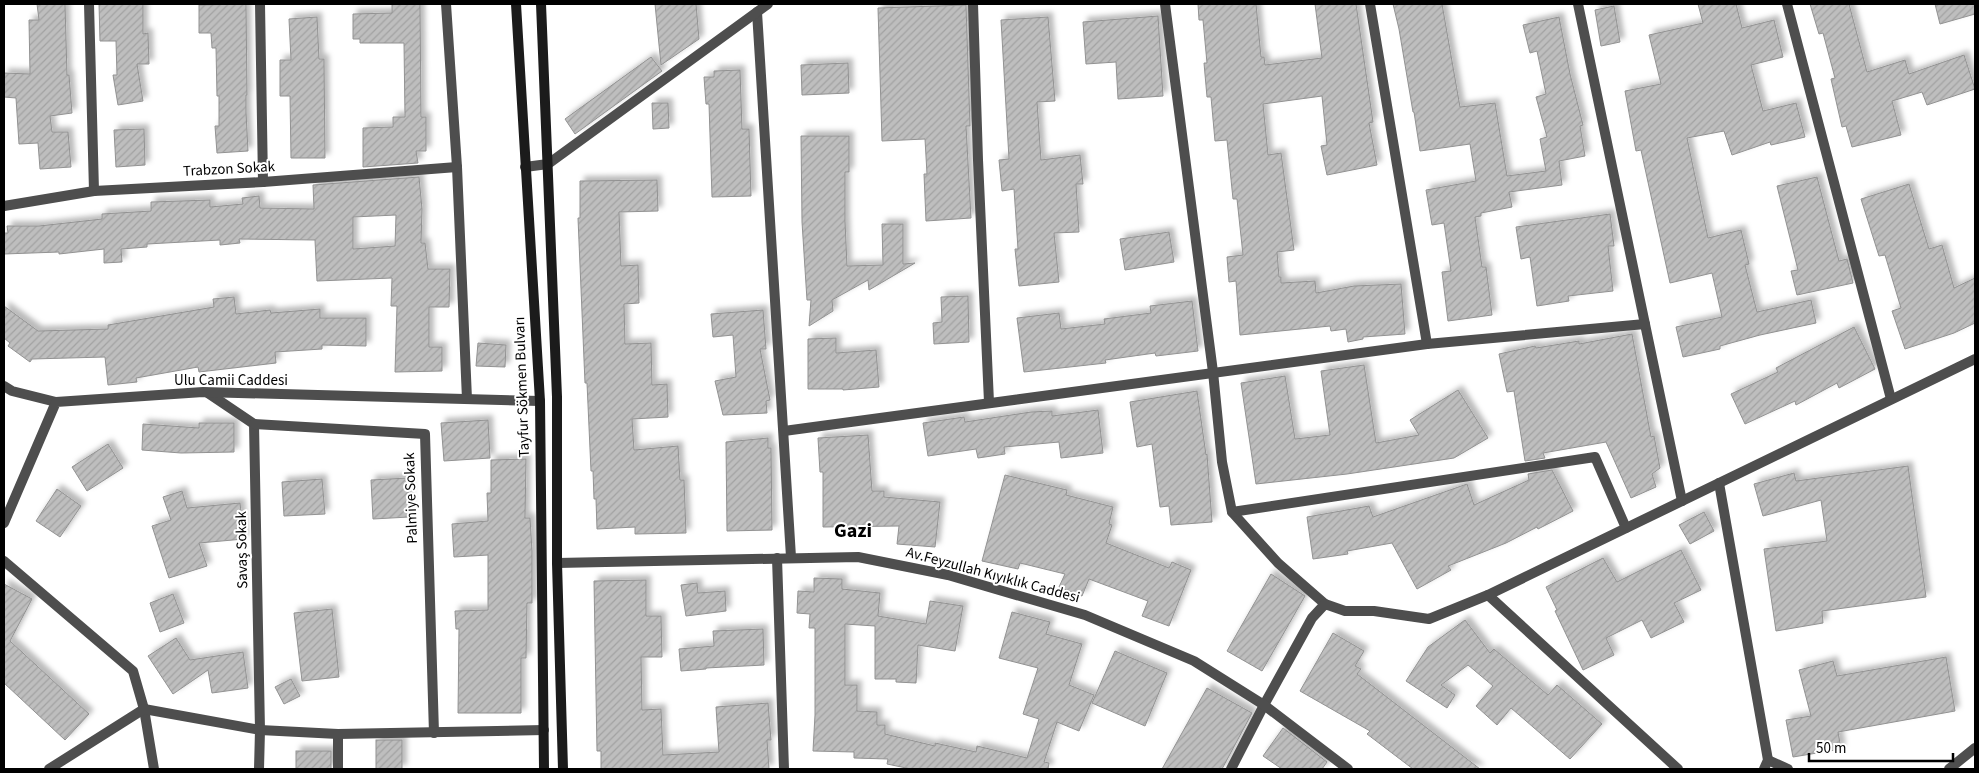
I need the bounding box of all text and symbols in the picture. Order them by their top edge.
street label: Trabzon Sokak [183,156,276,182]
street label: Tayfur Sökmen Bulvarı [509,316,535,458]
street label: Ulu Camii Caddesi [174,370,288,391]
street label: Palmiye Sokak [399,452,423,544]
street label: Savaş Sokak [231,510,253,589]
district label: Gazi [834,517,872,545]
street label: Av.Feyzullah Kıyıklık Caddesi [904,542,1082,608]
scale bar [1809,730,1953,762]
text: 50 m [1816,738,1846,759]

